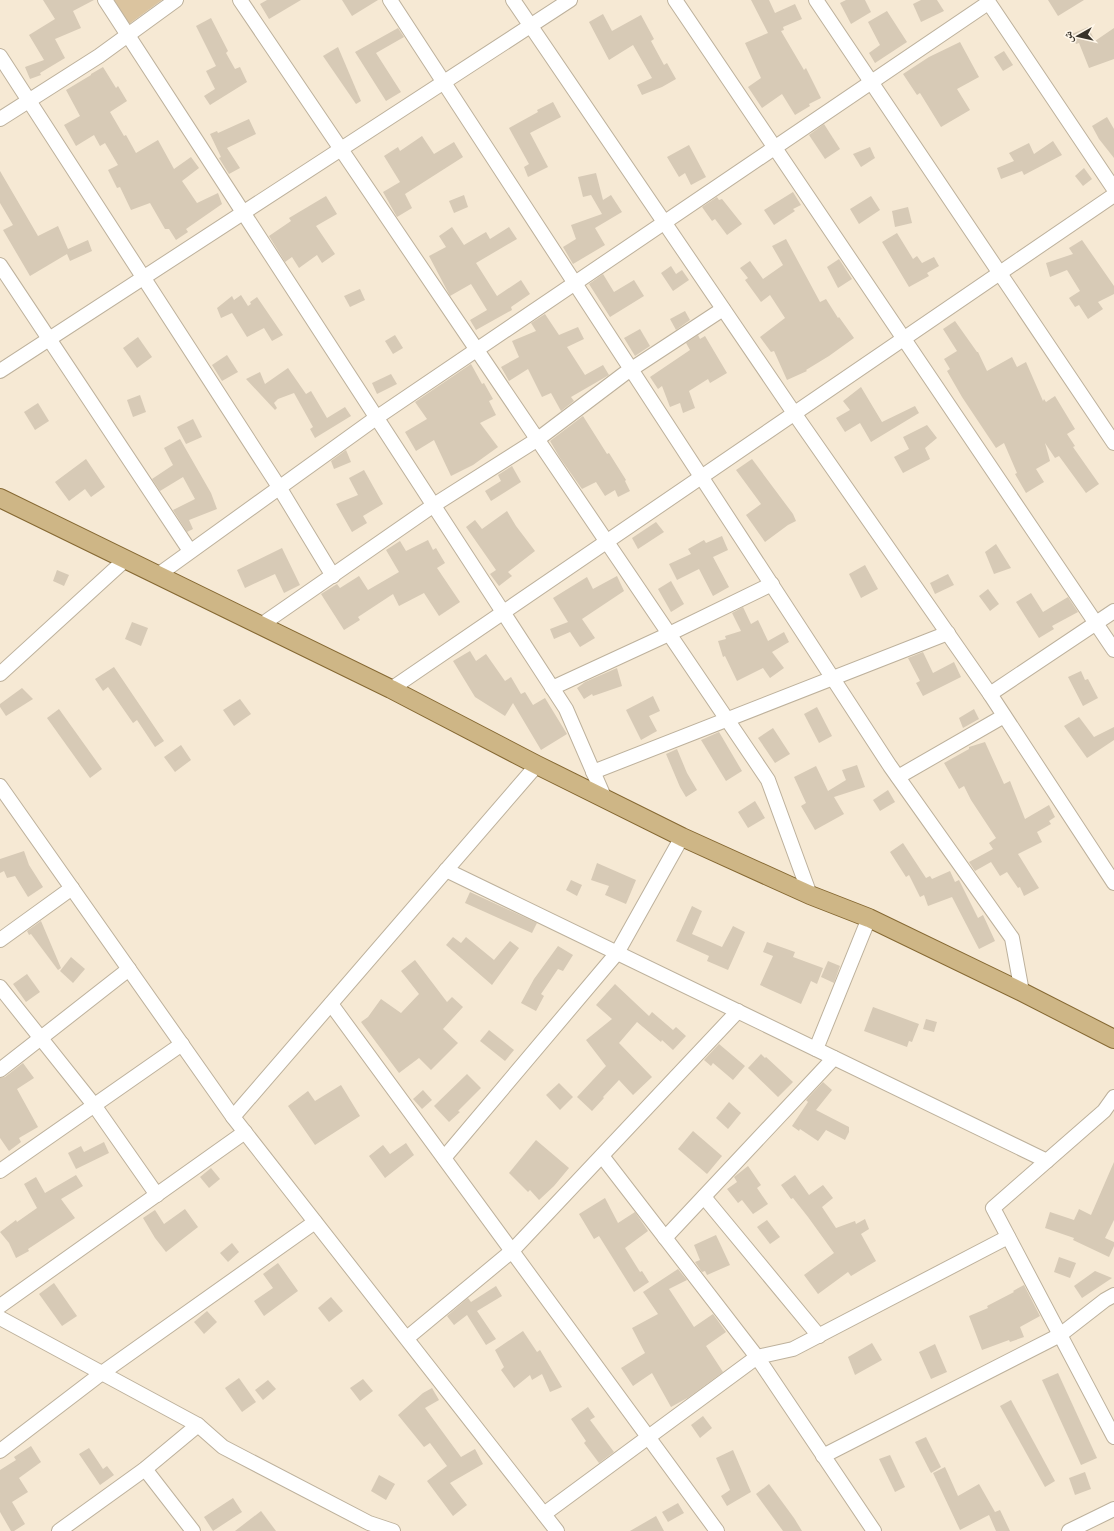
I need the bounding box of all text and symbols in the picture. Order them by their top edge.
north arrow [1058,16,1098,56]
text: ش [1060,30,1077,44]

